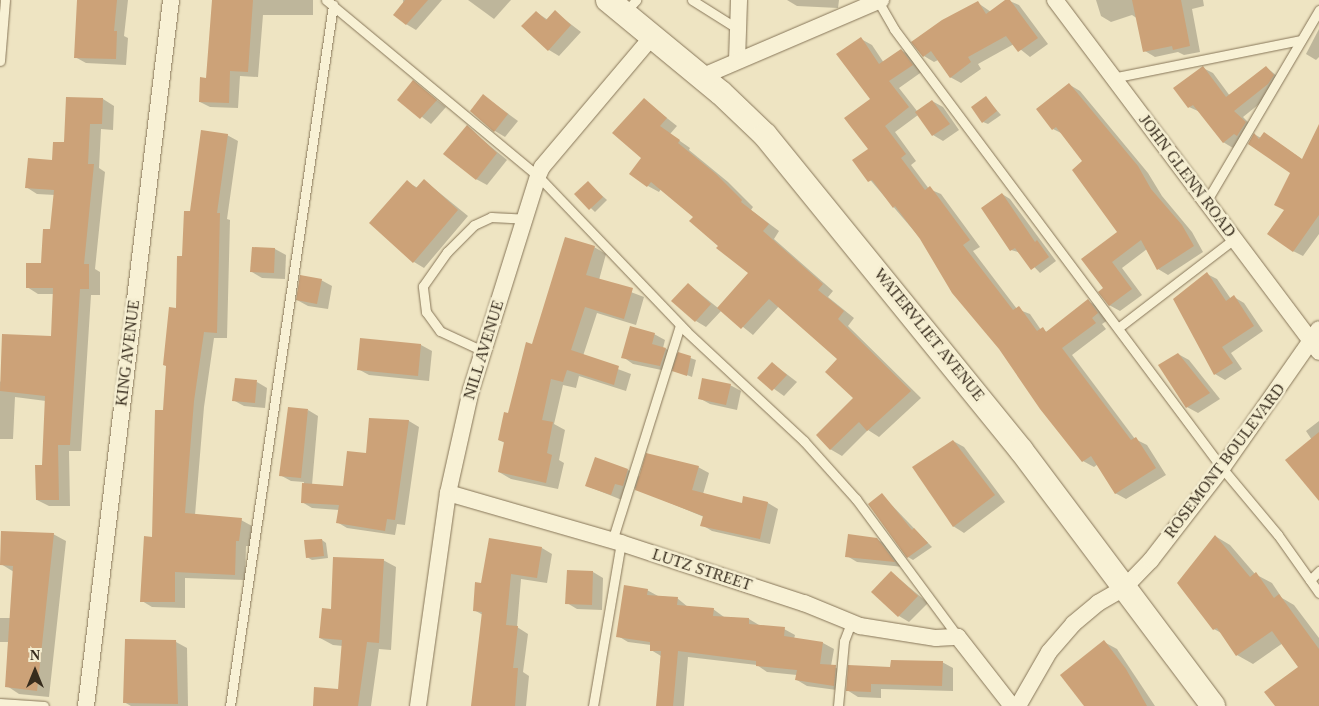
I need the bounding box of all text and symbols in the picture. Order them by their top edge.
street label: JOHN GLENN ROAD [1135,111,1239,241]
street label: WATERVLIET AVENUE [869,264,989,406]
street label: NILL AVENUE [460,297,508,403]
street label: KING AVENUE [112,298,144,408]
street label: ROSEMONT BOULEVARD [1161,380,1289,542]
street label: LUTZ STREET [650,545,754,595]
north arrow [10,646,60,696]
text: N [30,648,40,663]

